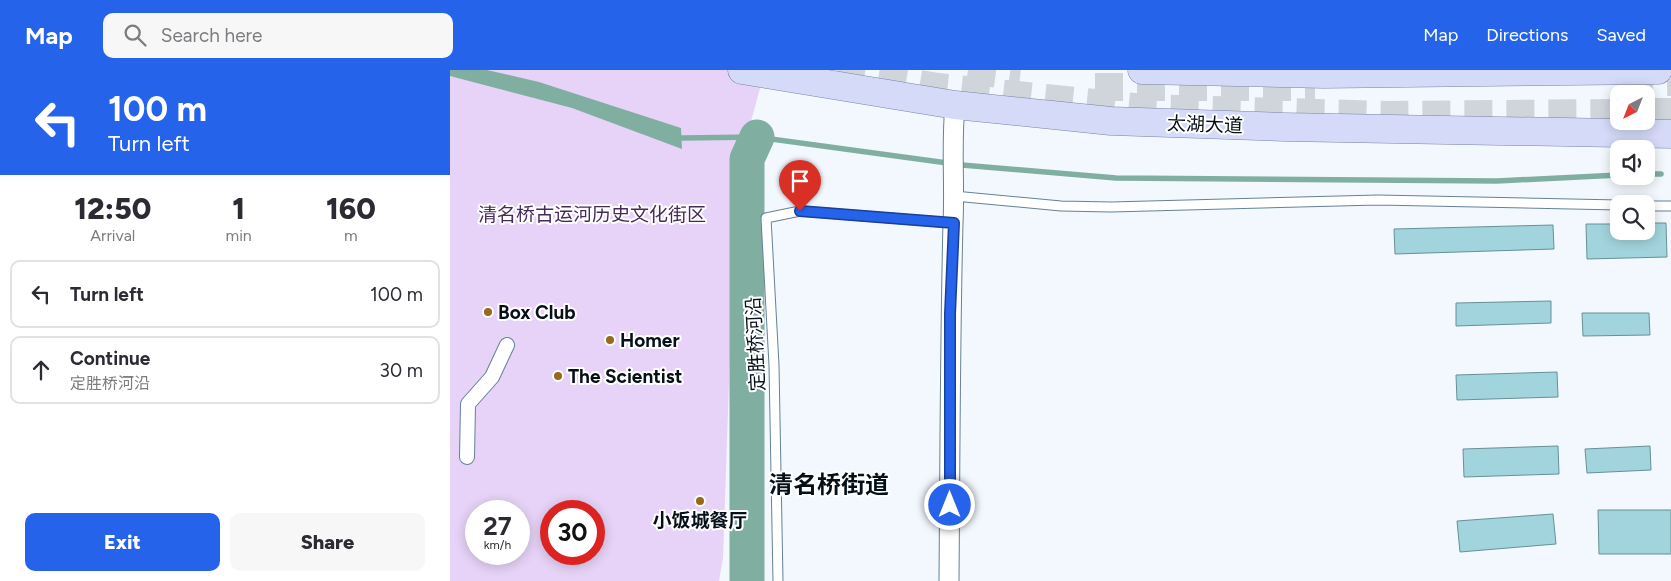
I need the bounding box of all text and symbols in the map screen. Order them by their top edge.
search box [103,13,453,58]
text: Map [25,21,73,50]
icon: search [121,21,149,49]
text: Search here [161,24,262,47]
text: Map [1423,24,1458,46]
text: Directions [1486,24,1568,46]
text: Saved [1596,24,1646,46]
north arrow [1610,85,1655,130]
map controls [1610,85,1655,240]
text: 100 m [108,88,207,130]
icon: left [25,90,90,155]
street label: 太湖大道 [1167,112,1243,137]
text: Turn left [108,130,190,157]
button: sound [1610,140,1655,185]
pin [779,160,821,211]
icon: arrive [786,167,814,195]
text: 12:50 [74,190,151,227]
text: 1 [232,190,245,227]
text: 160 [326,190,376,227]
button: search [1610,195,1655,240]
park label: 清名桥古运河历史文化街区 [478,203,706,226]
text: Arrival [90,226,135,245]
text: min [226,226,252,245]
text: m [344,226,358,245]
icon: left [27,280,55,308]
text: Turn left [70,283,144,306]
text: 100 m [370,283,423,306]
street label: 定胜桥河沿 [742,296,769,392]
place label: Box Club [498,301,576,324]
marker: Box Club [482,306,494,318]
place label: Homer [620,329,680,352]
marker: Homer [604,334,616,346]
text: Continue [70,347,150,370]
icon: ahead [27,356,55,384]
text: 30 m [380,359,423,382]
place label: The Scientist [568,365,683,388]
marker: The Scientist [552,370,564,382]
text: 定胜桥河沿 [70,374,150,393]
district label: 清名桥街道 [769,470,889,499]
position arrow [923,478,975,530]
marker: 小饭城餐厅 [694,495,706,507]
speed limit sign: 30 [540,500,605,565]
place label: 小饭城餐厅 [652,509,748,532]
text: 27 [483,511,512,541]
button: Exit [25,513,220,571]
button: Share [230,513,425,571]
text: km/h [484,538,511,552]

